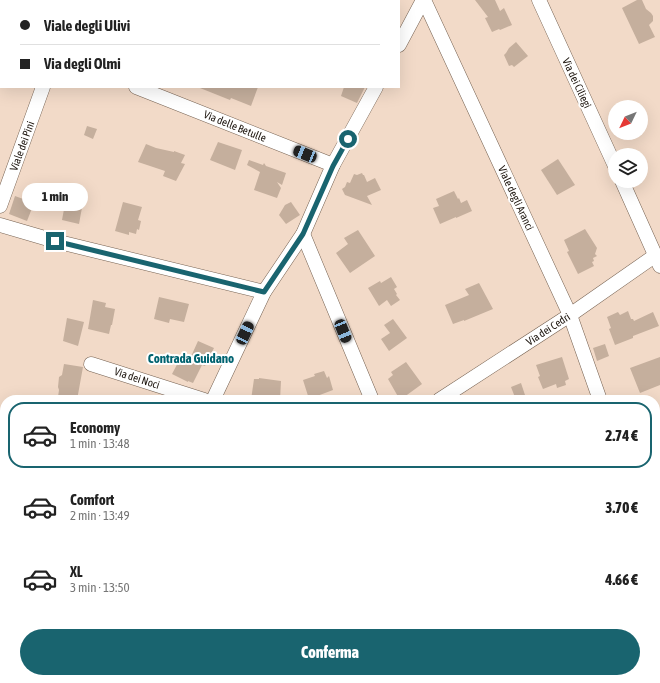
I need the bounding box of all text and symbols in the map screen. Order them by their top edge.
text: Viale degli Ulivi [44,17,130,34]
text: Via degli Olmi [44,55,121,72]
street label: Via dei Ciliegi [560,56,594,110]
north arrow [608,100,648,140]
map controls [608,100,648,188]
street label: Via delle Betulle [202,108,268,144]
street label: Viale dei Pini [7,119,37,173]
route start [339,130,357,148]
car [292,144,318,164]
button: layers [608,148,648,188]
street label: Viale degli Aranci [496,164,536,232]
callout: 1 min [22,183,88,211]
text: 1 min [42,189,68,204]
route end [46,232,64,250]
street label: Via dei Cedri [524,310,572,348]
car [333,318,353,344]
car [234,320,256,346]
district label: Contrada Guidano [148,351,234,366]
street label: Via dei Noci [113,365,161,391]
icon: car [22,417,58,453]
text: Economy [70,419,120,436]
text: 2.74 € [605,427,638,444]
text: 1 min · 13:48 [70,436,130,451]
icon: car [22,489,58,525]
text: Comfort [70,491,114,508]
text: 3.70 € [605,499,638,516]
text: 2 min · 13:49 [70,508,130,523]
icon: car [22,561,58,597]
text: XL [70,563,83,580]
text: 4.66 € [605,571,638,588]
text: 3 min · 13:50 [70,580,130,595]
button: Conferma [20,629,640,675]

